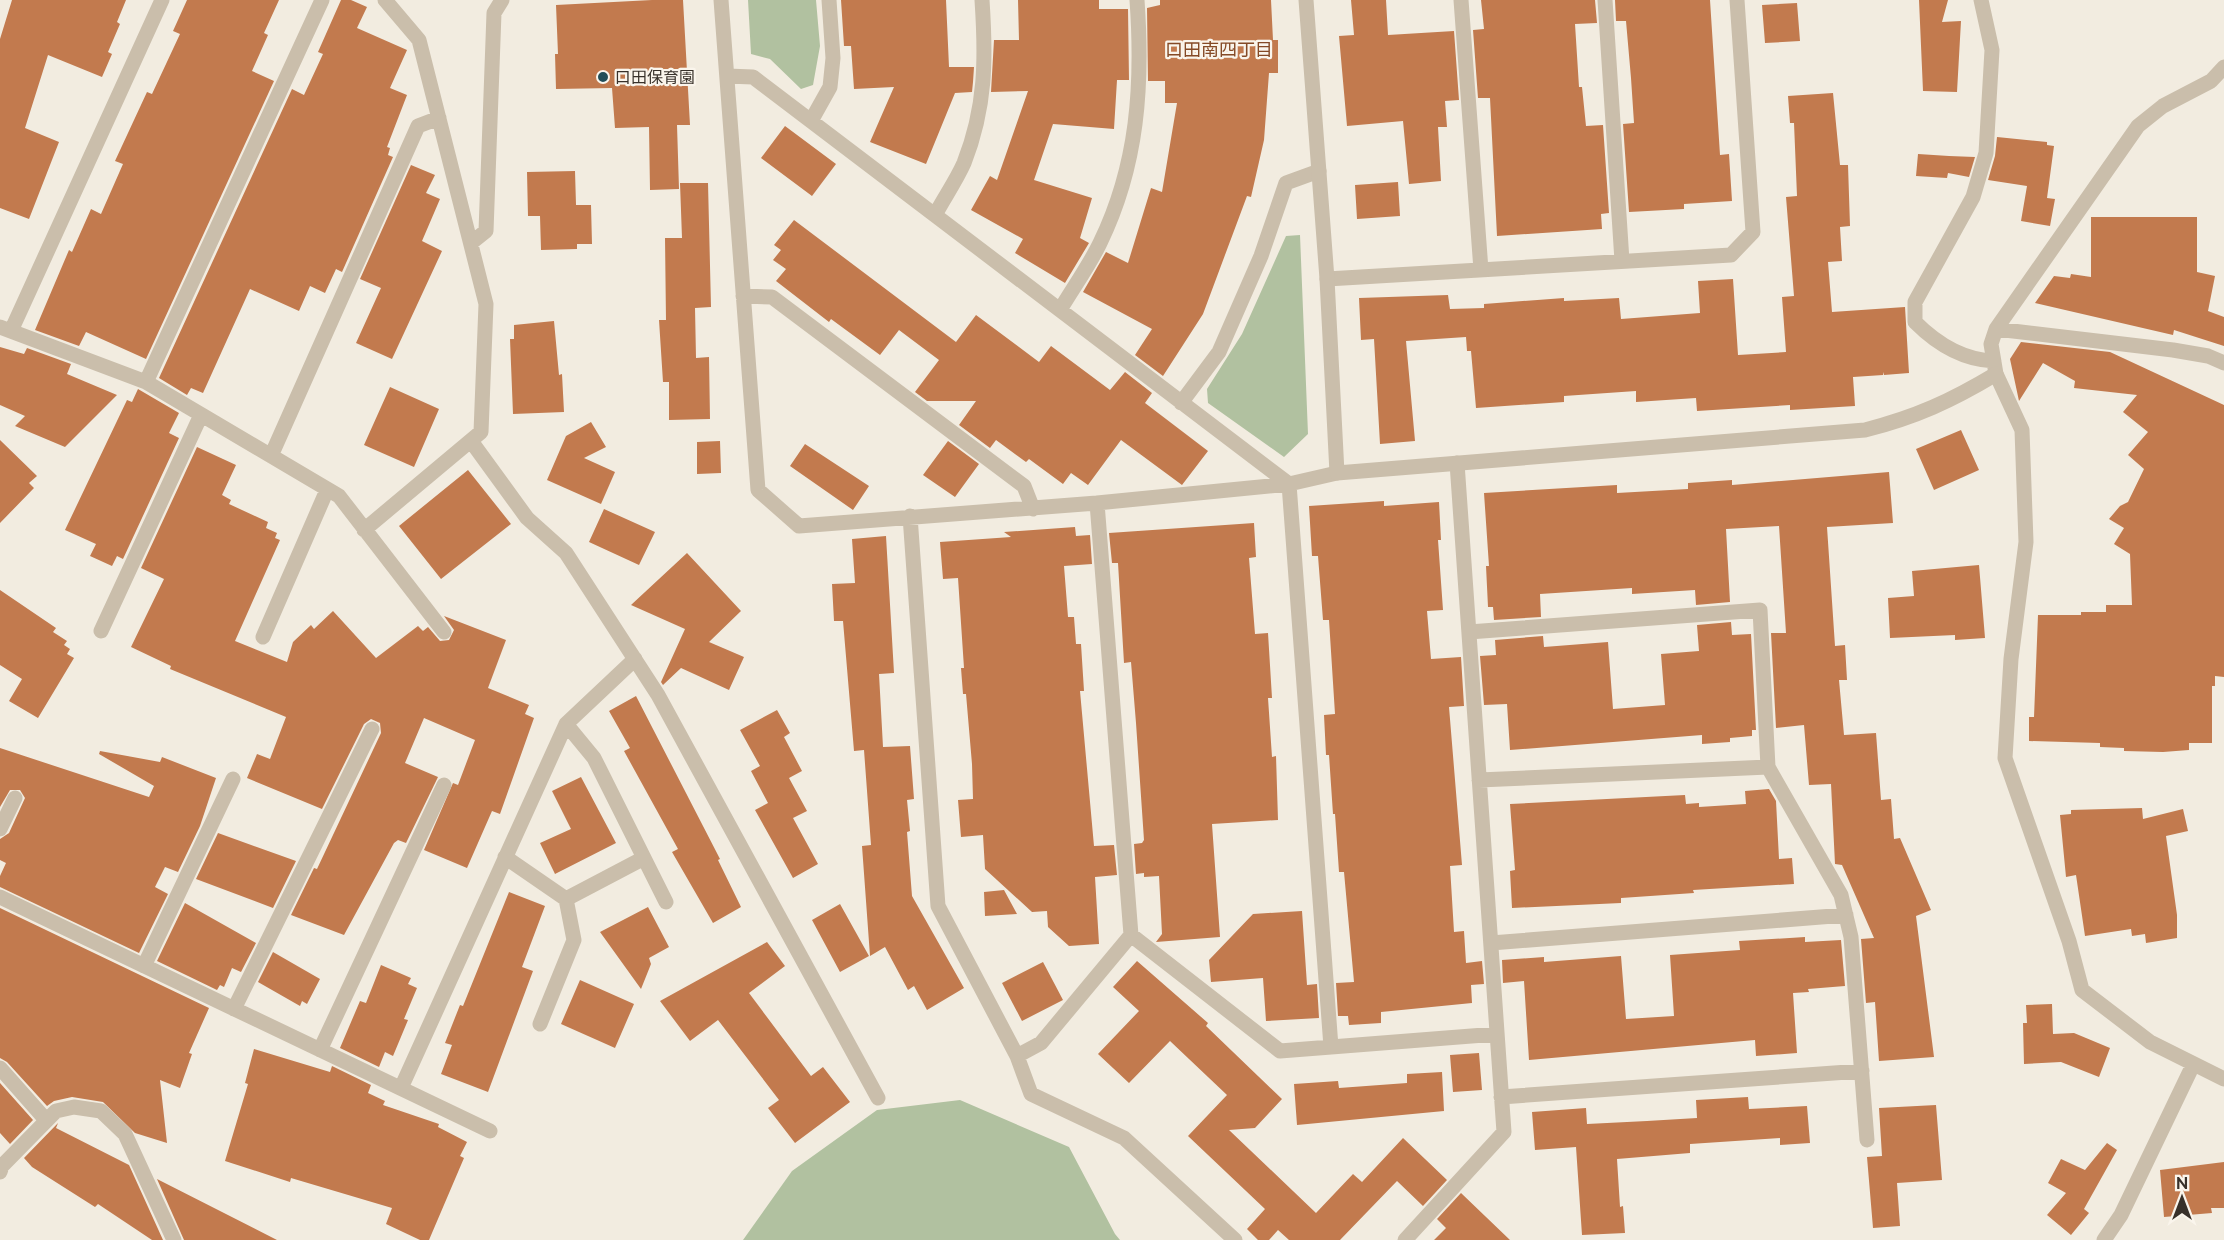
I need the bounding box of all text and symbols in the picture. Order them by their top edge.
district label: 口田南四丁目 [1165,39,1273,60]
place label: 口田保育園 [615,68,695,87]
marker: 口田保育園 [596,70,610,84]
north arrow [2152,1168,2212,1228]
text: N [2176,1174,2188,1193]

